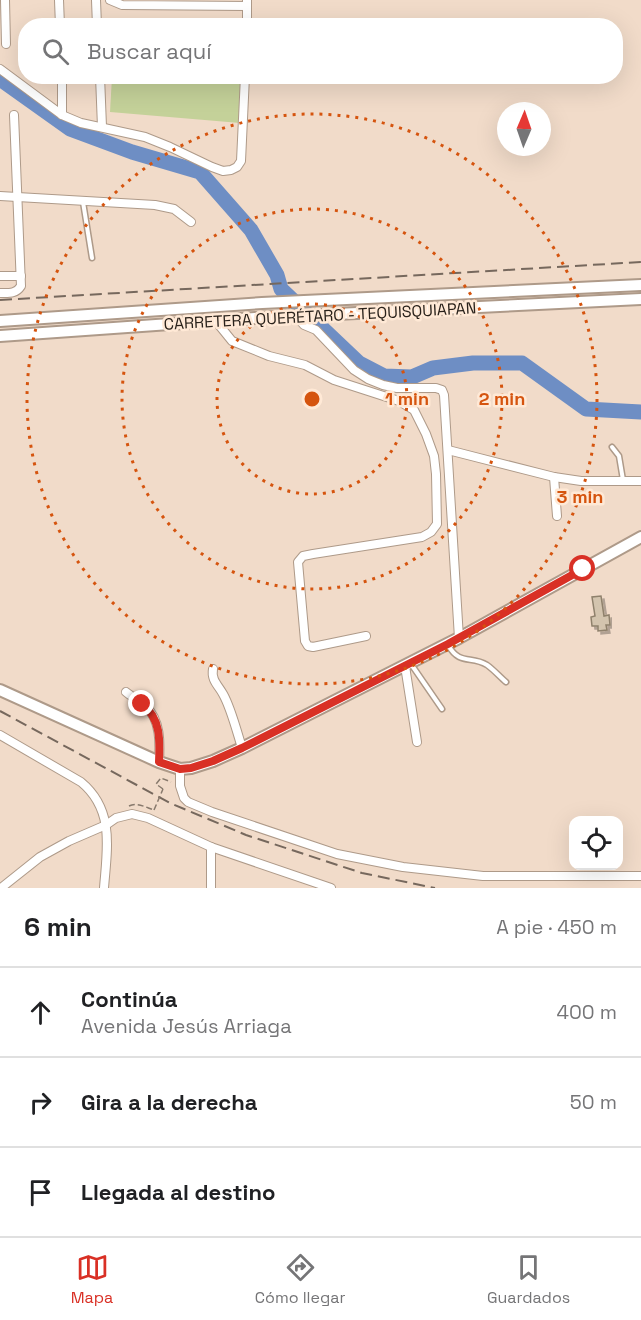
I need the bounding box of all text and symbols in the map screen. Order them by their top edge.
search box [18,18,623,84]
icon: search [39,35,72,68]
text: Buscar aquí [87,37,212,65]
north arrow [497,102,551,156]
street label: CARRETERA QUERÉTARO - TEQUISQUIAPAN [163,297,477,335]
text: 1 min [385,387,429,410]
text: 2 min [479,387,525,410]
centre of rings [302,389,322,409]
text: 3 min [557,485,603,508]
route start [569,555,595,581]
route end [128,690,154,716]
map controls [569,816,623,870]
button: locate [569,816,623,870]
text: 6 min [24,910,92,944]
text: A pie · 450 m [496,914,617,940]
text: Continúa [81,985,177,1013]
icon: ahead [24,996,57,1029]
text: 400 m [557,999,617,1025]
text: Avenida Jesús Arriaga [81,1013,292,1039]
icon: right [24,1086,57,1119]
text: Gira a la derecha [81,1088,258,1116]
text: 50 m [570,1089,617,1115]
icon: arrive [24,1176,57,1209]
text: Llegada al destino [81,1178,275,1206]
tab: Mapa [71,1251,113,1308]
tab: Cómo llegar [255,1251,346,1308]
tab: Guardados [487,1251,570,1308]

